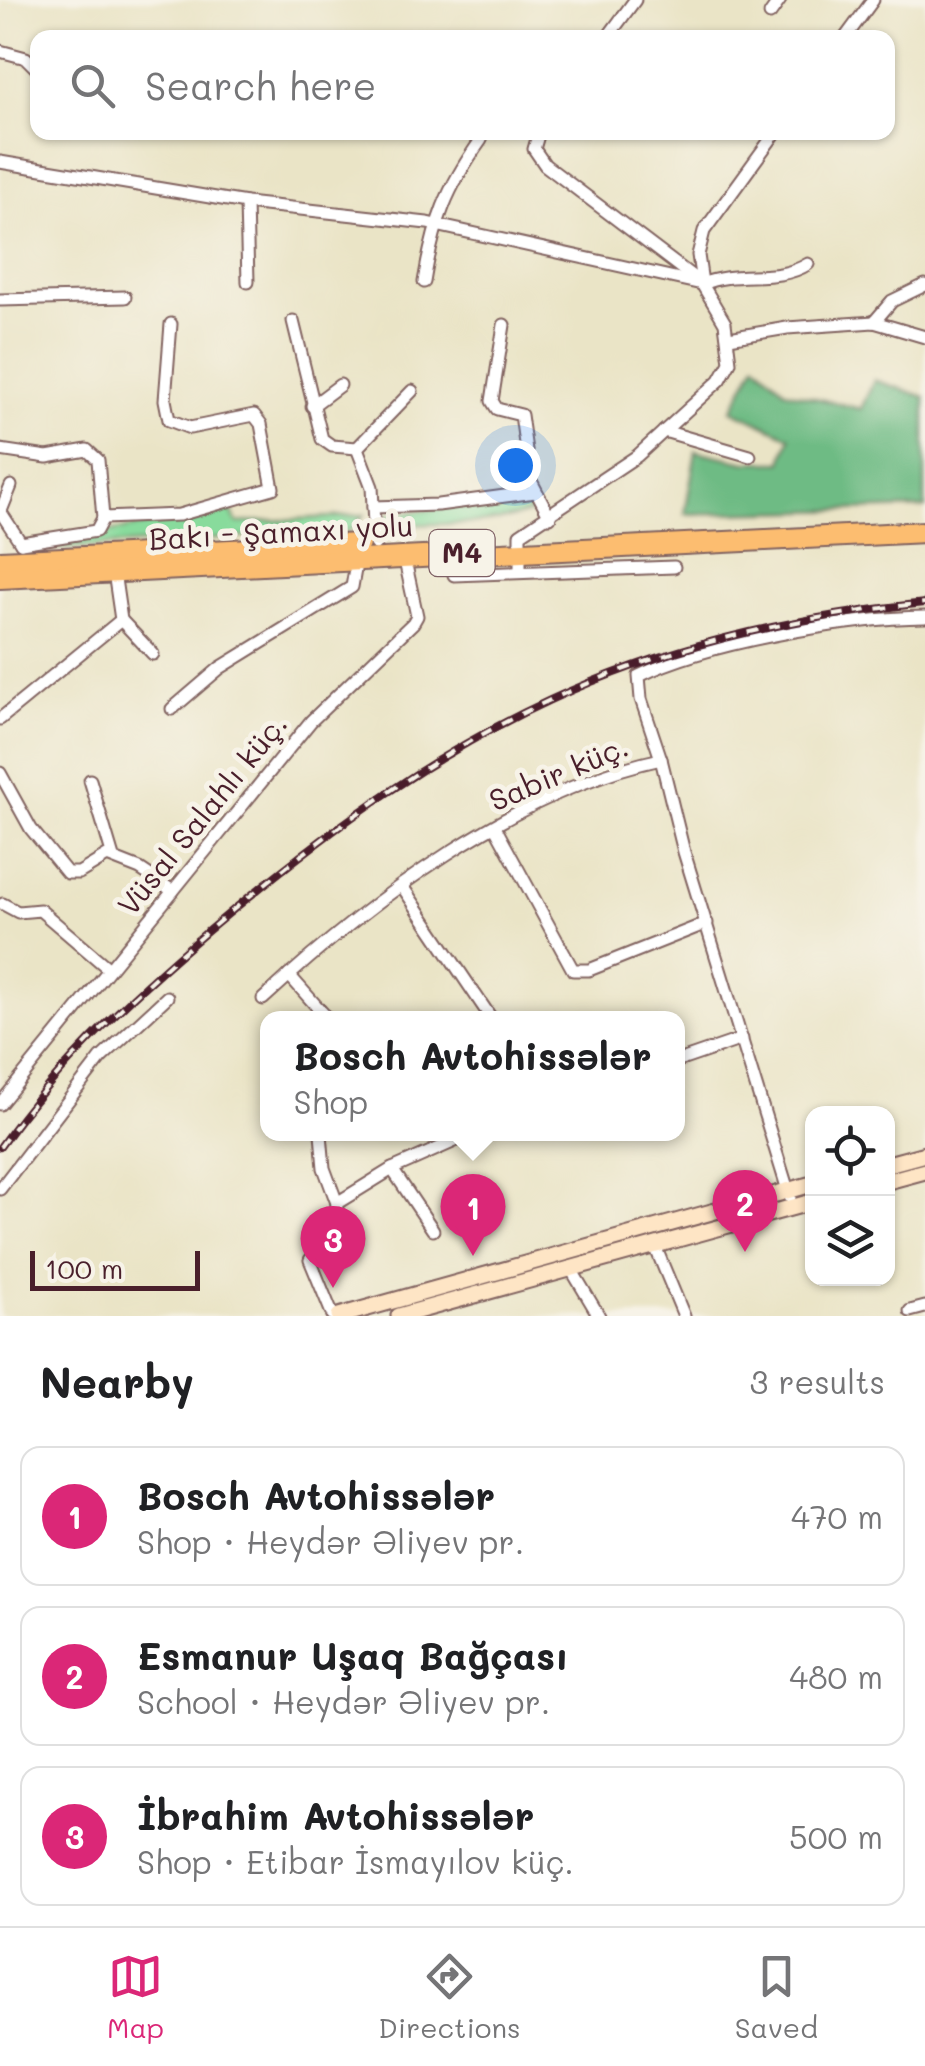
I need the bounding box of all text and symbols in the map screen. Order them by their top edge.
search box [30,30,895,140]
icon: search [65,58,120,113]
text: Search here [145,60,376,110]
your location [490,440,541,491]
street label: Bakı - Şamaxı yolu [148,504,414,558]
road number: M4 [430,530,494,576]
street label: Vüsal Salahlı küç. [108,705,295,923]
street label: Sabir küç. [483,725,634,819]
popup [260,1011,685,1141]
text: Bosch Avtohissələr [293,1030,652,1080]
text: Shop [293,1080,368,1122]
map controls [805,1106,895,1286]
button: locate [805,1106,895,1196]
pin: 2 [712,1170,778,1252]
pin: 1 [440,1174,506,1256]
button: layers [805,1196,895,1286]
pin: 3 [300,1206,366,1288]
scale bar [30,1246,200,1290]
text: 100 m [45,1250,123,1286]
text: Nearby [40,1354,194,1409]
text: 3 results [749,1360,885,1402]
text: Bosch Avtohissələr [137,1470,495,1520]
text: 1 [67,1495,82,1537]
text: 470 m [791,1495,883,1537]
text: Shop · Heydər Əliyev pr. [137,1520,524,1562]
text: Esmanur Uşaq Bağçası [137,1630,569,1680]
text: 2 [66,1655,83,1697]
text: 480 m [789,1655,883,1697]
text: School · Heydər Əliyev pr. [137,1680,550,1722]
text: İbrahim Avtohissələr [137,1790,534,1840]
text: 3 [65,1815,84,1857]
text: 500 m [789,1815,883,1857]
text: Shop · Etibar İsmayılov küç. [137,1840,574,1882]
tab: Map [107,1949,164,2045]
tab: Directions [378,1949,521,2045]
tab: Saved [735,1949,818,2045]

